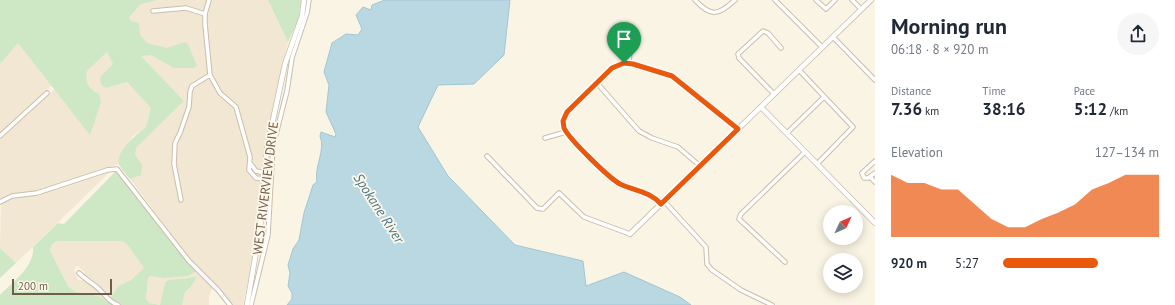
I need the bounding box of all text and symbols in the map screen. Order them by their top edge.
text: Morning run [891,12,1007,40]
button: share [1117,13,1159,55]
pin [607,22,641,63]
icon: arrive [613,28,635,50]
text: 06:18 · 8 × 920 m [891,41,988,58]
text: Distance [891,84,931,98]
text: Time [982,84,1006,98]
text: Pace [1074,84,1095,98]
text: 7.36 [891,98,922,120]
text: 38:16 [982,98,1025,120]
text: 5:12 [1074,98,1107,120]
text: km [922,104,939,118]
text: /km [1107,104,1128,118]
street label: WEST RIVERVIEW DRIVE [249,120,282,256]
text: Elevation [891,144,943,161]
text: 127–134 m [1095,144,1159,161]
water label: Spokane River [350,170,409,248]
north arrow [823,205,863,245]
map controls [823,205,863,293]
button: layers [823,253,863,293]
text: 920 m [891,255,927,272]
text: 5:27 [955,255,979,272]
scale bar [12,277,112,296]
text: 200 m [18,279,48,293]

